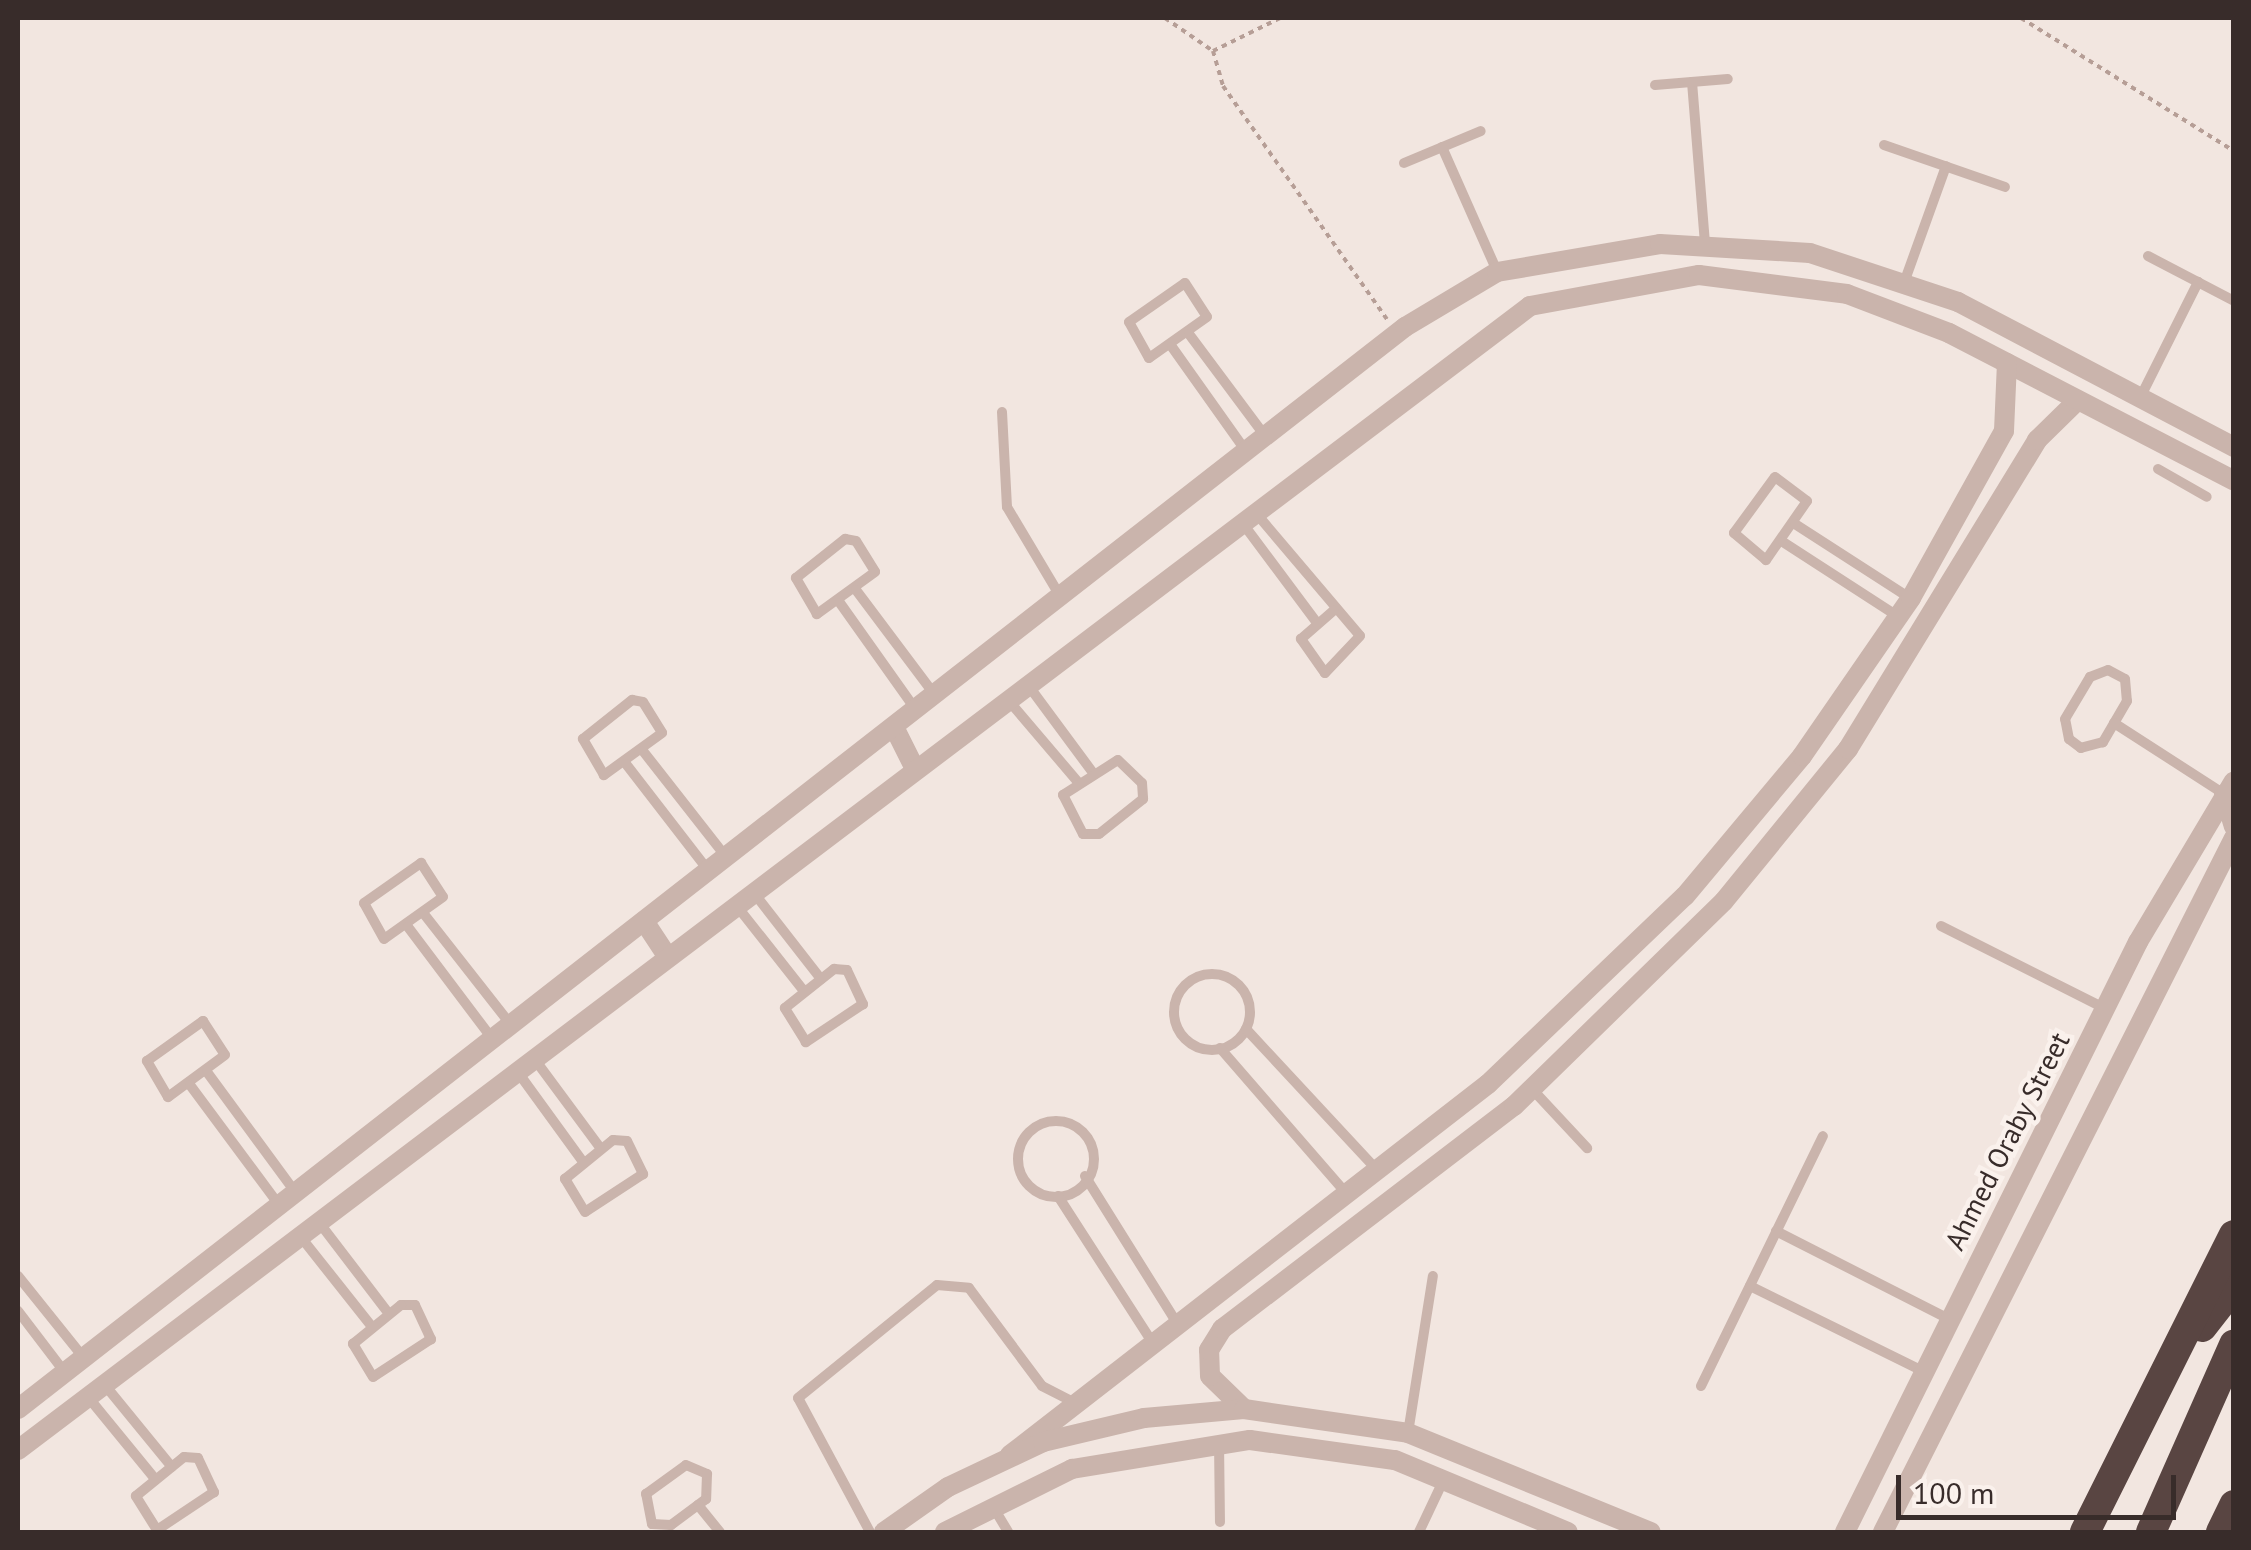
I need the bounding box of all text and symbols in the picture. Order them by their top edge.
street label: Ahmed Oraby Street [1937,1026,2077,1256]
scale bar [1901,1455,2181,1517]
text: 100 m [1913,1473,1994,1512]

